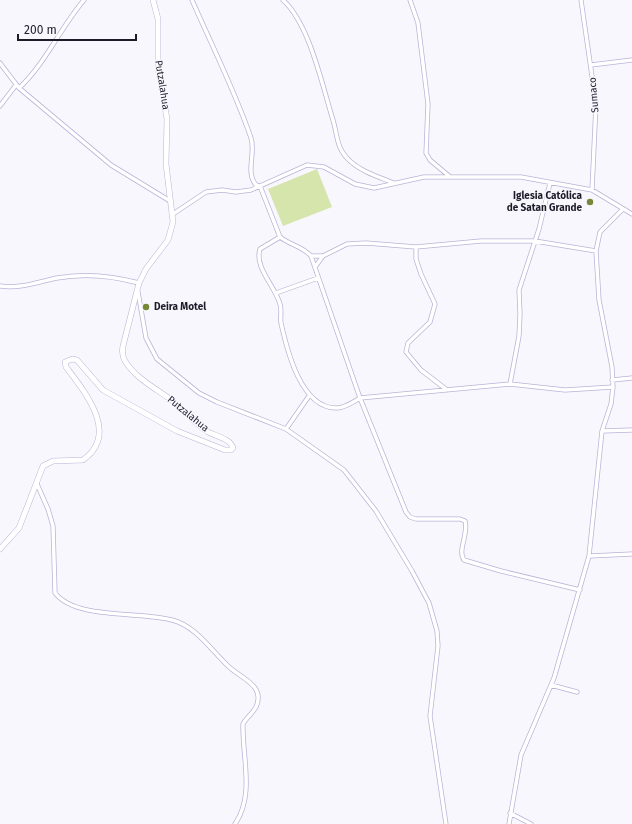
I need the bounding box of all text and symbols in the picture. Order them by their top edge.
scale bar [18,16,136,42]
text: 200 m [24,23,57,37]
street label: Putzalahua [152,59,172,111]
street label: Sumaco [586,77,602,113]
place label: Iglesia Católica de Satan Grande [507,189,583,214]
marker: Iglesia Católica de Satan Grande [585,197,595,207]
place label: Deira Motel [154,301,206,313]
marker: Deira Motel [141,302,151,312]
street label: Putzalahua [165,394,211,434]

